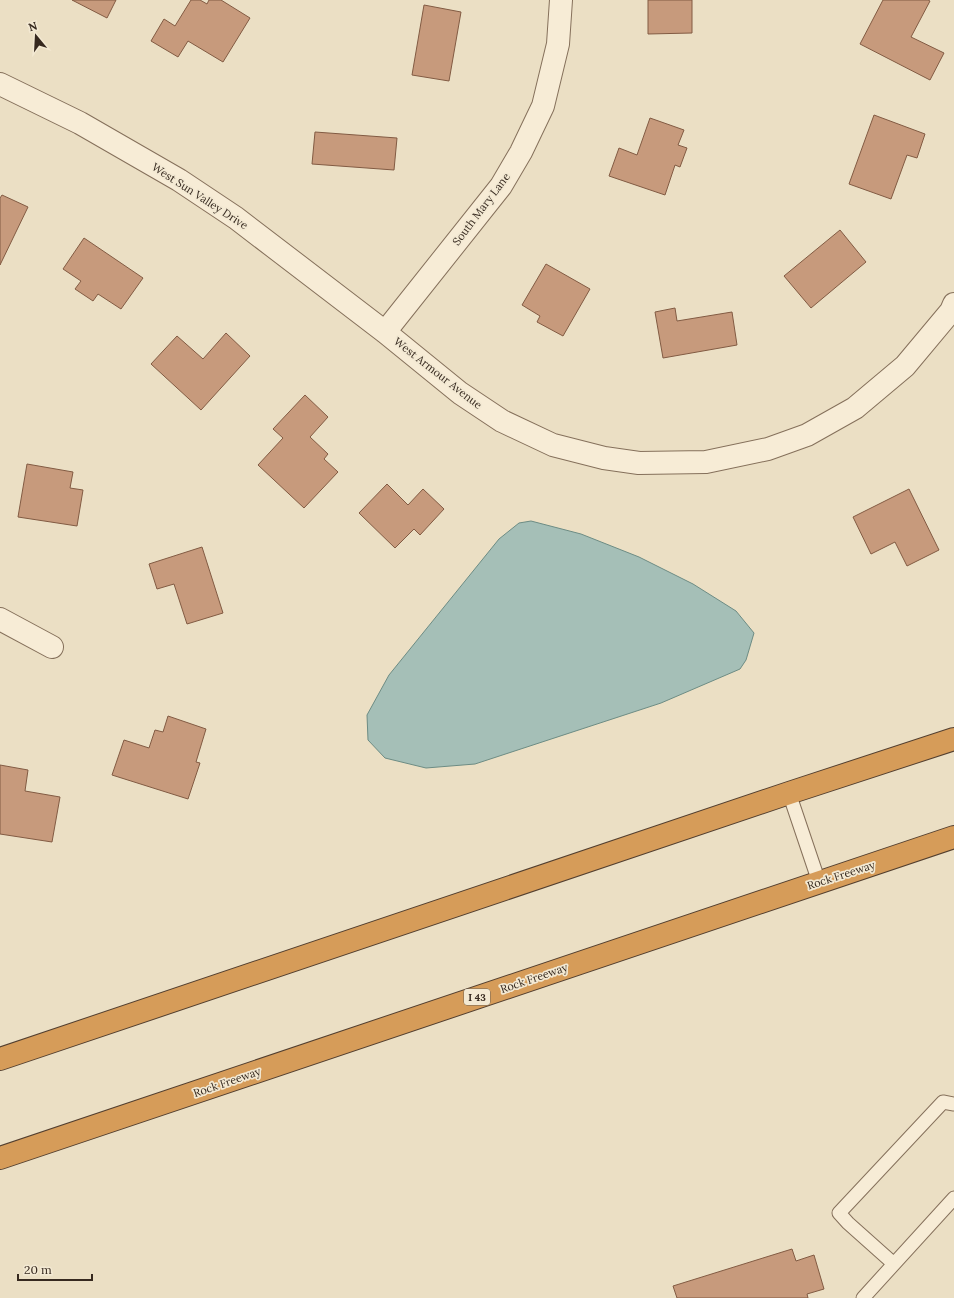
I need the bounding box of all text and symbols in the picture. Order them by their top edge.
north arrow [16,16,56,56]
text: N [27,18,40,34]
street label: West Sun Valley Drive [149,160,251,232]
street label: South Mary Lane [449,170,513,248]
street label: West Armour Avenue [391,334,485,412]
street label: Rock Freeway [805,857,877,893]
street label: Rock Freeway [498,960,570,996]
road number: I 43 [464,989,490,1005]
street label: Rock Freeway [191,1064,263,1100]
scale bar [18,1256,92,1282]
text: 20 m [24,1262,52,1277]

